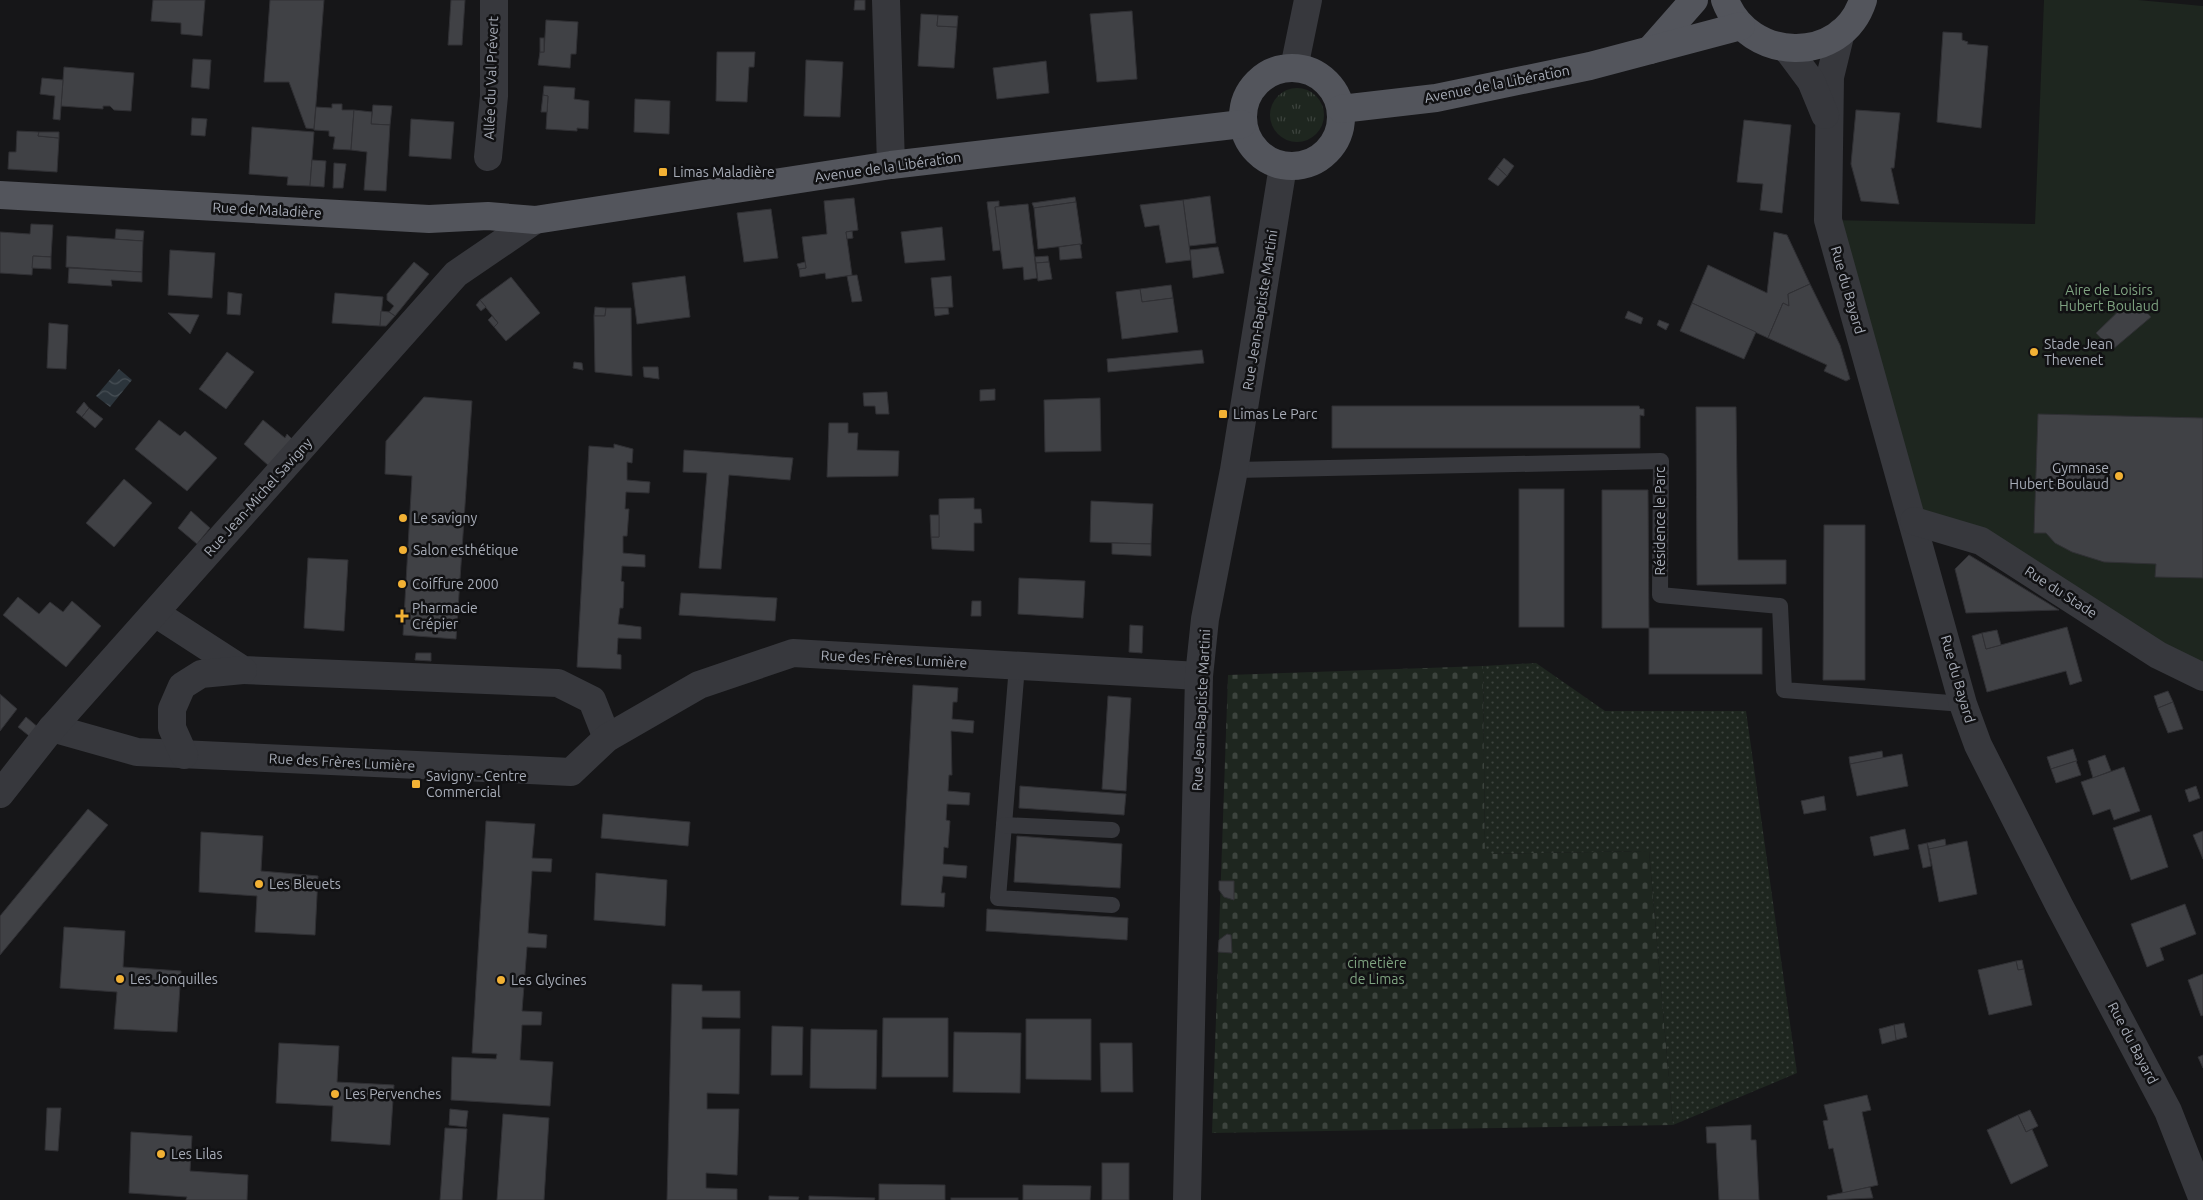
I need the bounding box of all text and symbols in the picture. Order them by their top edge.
street label: Allée du Val Prévert [481,15,501,140]
street label: Avenue de la Libération [1423,62,1571,106]
street label: Avenue de la Libération [814,149,962,185]
place label: Limas Maladière [673,164,775,180]
marker: Limas Maladière [657,166,669,178]
street label: Rue de Maladière [212,199,322,221]
street label: Rue Jean-Baptiste Martini [1239,229,1281,391]
street label: Rue du Bayard [1828,244,1868,336]
park label: Aire de Loisirs Hubert Boulaud [2059,282,2159,314]
place label: Stade Jean Thevenet [2044,336,2113,368]
marker: Stade Jean Thevenet [2028,346,2040,358]
place label: Limas Le Parc [1233,406,1318,422]
marker: Limas Le Parc [1217,408,1229,420]
street label: Rue Jean-Michel Savigny [201,434,316,559]
place label: Gymnase Hubert Boulaud [2009,460,2109,492]
street label: Résidence le Parc [1652,466,1668,576]
marker: Gymnase Hubert Boulaud [2113,470,2125,482]
place label: Le savigny [413,510,477,526]
marker: Le savigny [397,512,409,524]
place label: Salon esthétique [413,542,518,558]
marker: Salon esthétique [397,544,409,556]
street label: Rue du Stade [2022,563,2100,621]
place label: Coiffure 2000 [412,576,499,592]
marker: Coiffure 2000 [396,578,408,590]
place label: Pharmacie Crépier [412,600,478,632]
marker: Pharmacie Crépier [396,610,408,622]
street label: Rue Jean-Baptiste Martini [1189,629,1213,791]
street label: Rue du Bayard [1938,633,1978,725]
street label: Rue des Frères Lumière [820,647,968,671]
street label: Rue des Frères Lumière [268,750,416,774]
place label: Savigny - Centre Commercial [426,768,527,800]
marker: Savigny - Centre Commercial [410,778,422,790]
place label: Les Bleuets [269,876,341,892]
marker: Les Bleuets [253,878,265,890]
park label: cimetière de Limas [1347,955,1407,987]
place label: Les Jonquilles [130,971,218,987]
place label: Les Glycines [511,972,587,988]
marker: Les Jonquilles [114,973,126,985]
marker: Les Glycines [495,974,507,986]
street label: Rue du Bayard [2105,999,2161,1087]
place label: Les Pervenches [345,1086,441,1102]
marker: Les Pervenches [329,1088,341,1100]
place label: Les Lilas [171,1146,223,1162]
marker: Les Lilas [155,1148,167,1160]

